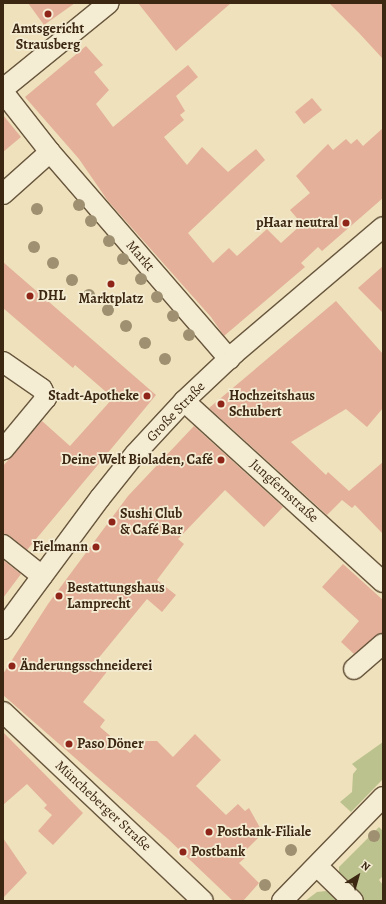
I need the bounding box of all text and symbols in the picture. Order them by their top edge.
marker: Amtsgericht Strausberg [43,9,53,19]
place label: Amtsgericht Strausberg [12,21,84,54]
place label: pHaar neutral [256,215,338,231]
marker: pHaar neutral [341,218,351,228]
street label: Markt [122,237,158,275]
marker: Marktplatz [106,279,116,289]
place label: DHL [38,288,66,304]
marker: DHL [25,291,35,301]
place label: Marktplatz [79,291,143,307]
street label: Große Straße [143,379,209,445]
place label: Stadt-Apotheke [48,388,139,404]
place label: Hochzeitshaus Schubert [229,388,315,420]
marker: Stadt-Apotheke [142,391,152,401]
marker: Hochzeitshaus Schubert [216,399,226,409]
place label: Deine Welt Bioladen, Café [61,452,213,468]
marker: Deine Welt Bioladen, Café [216,455,226,465]
street label: Jungfernstraße [246,456,322,526]
place label: Sushi Club & Café Bar [120,506,183,538]
marker: Sushi Club & Café Bar [107,517,117,527]
place label: Fielmann [32,539,88,555]
marker: Fielmann [91,542,101,552]
place label: Bestattungshaus Lamprecht [67,580,165,612]
marker: Bestattungshaus Lamprecht [54,591,64,601]
place label: Änderungsschneiderei [20,658,152,674]
marker: Änderungsschneiderei [7,661,17,671]
place label: Paso Döner [77,736,144,752]
marker: Paso Döner [64,739,74,749]
street label: Müncheberger Straße [52,757,154,855]
place label: Postbank-Filiale [217,824,311,840]
marker: Postbank-Filiale [204,827,214,837]
place label: Postbank [191,844,245,860]
marker: Postbank [178,847,188,857]
north arrow [338,856,378,896]
text: N [358,858,373,874]

